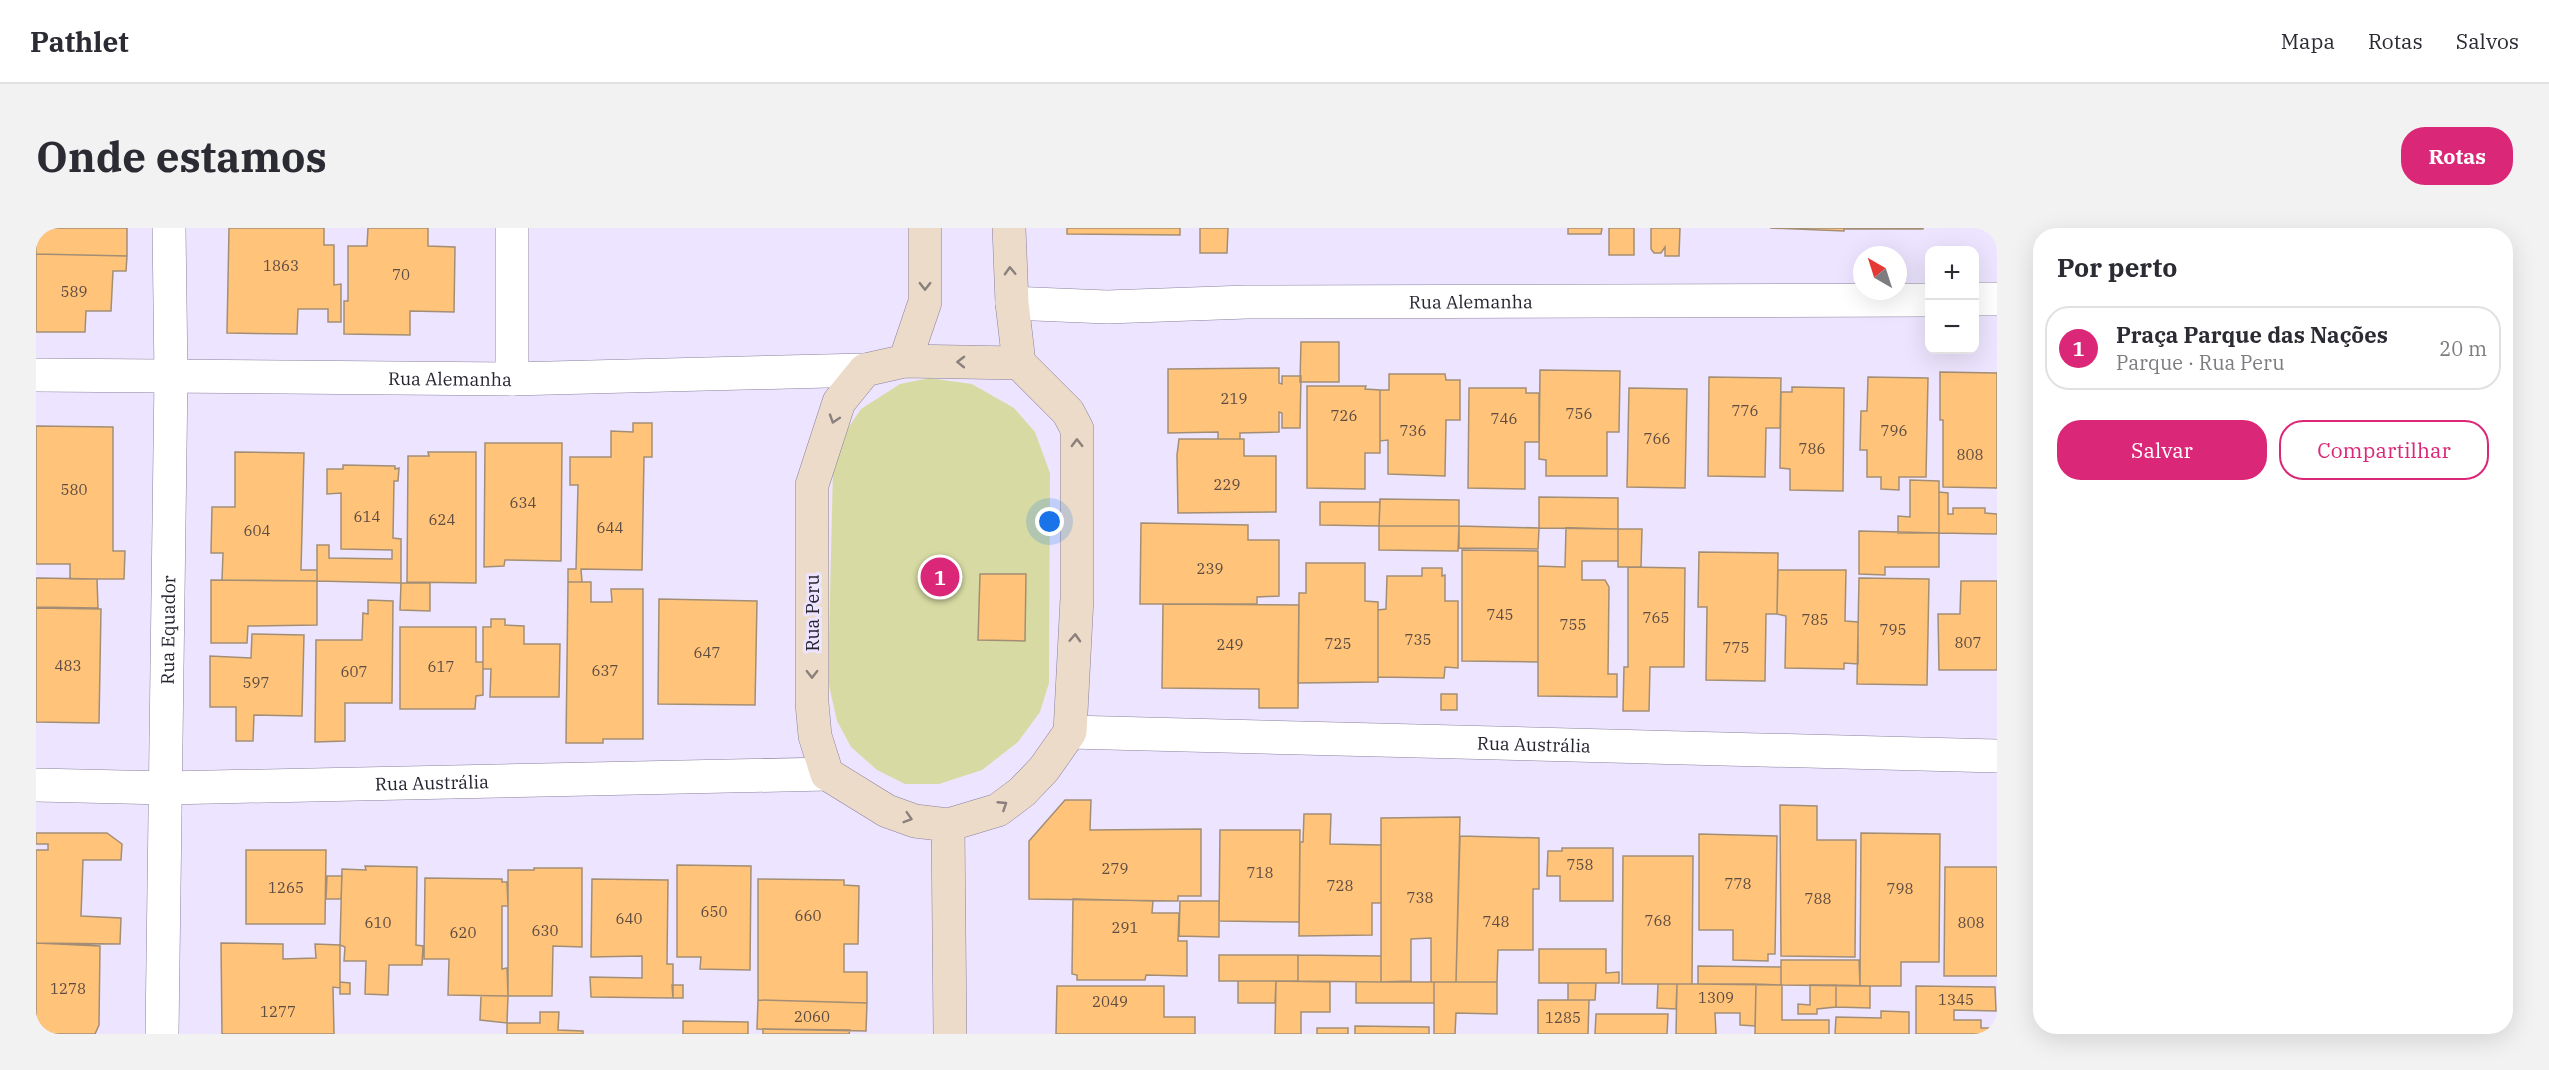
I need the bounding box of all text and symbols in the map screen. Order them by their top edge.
text: Pathlet [30,23,129,60]
text: Mapa [2281,27,2335,55]
text: Rotas [2368,27,2423,55]
text: Salvos [2456,27,2519,55]
button: Rotas [2401,127,2513,185]
text: Onde estamos [36,129,327,184]
north arrow [1853,246,1907,300]
map controls [1925,246,1979,354]
button: + [1925,246,1979,300]
text: Por perto [2057,250,2177,284]
house number: 1863 [263,256,299,275]
house number: 70 [392,265,410,284]
one-way arrow [1004,266,1017,275]
house number: 589 [60,282,88,301]
one-way arrow [919,282,931,291]
street label: Rua Alemanha [1409,290,1533,313]
button: − [1925,300,1979,354]
text: Praça Parque das Nações [2116,320,2388,349]
text: 1 [2073,335,2085,362]
text: 20 m [2439,335,2487,362]
text: Parque · Rua Peru [2116,349,2285,376]
one-way arrow [956,356,965,368]
street label: Rua Alemanha [388,366,512,391]
house number: 219 [1220,389,1248,408]
house number: 776 [1731,401,1759,420]
house number: 756 [1565,404,1593,423]
house number: 726 [1330,406,1358,425]
house number: 746 [1490,409,1518,428]
one-way arrow [829,413,841,424]
button: Salvar [2057,420,2267,480]
button: Compartilhar [2279,420,2489,480]
house number: 736 [1399,421,1427,440]
house number: 796 [1880,421,1908,440]
house number: 766 [1643,429,1671,448]
one-way arrow [1071,438,1083,447]
house number: 786 [1798,439,1826,458]
house number: 808 [1956,445,1984,464]
house number: 229 [1213,475,1241,494]
house number: 580 [60,480,88,499]
house number: 634 [509,493,537,512]
house number: 614 [353,507,381,526]
your location [1035,507,1064,536]
house number: 624 [428,510,456,529]
house number: 644 [596,518,624,537]
house number: 604 [243,521,271,540]
pin: 1 [920,554,960,600]
house number: 239 [1196,559,1224,578]
street label: Rua Peru [801,574,824,652]
street label: Rua Equador [155,575,180,685]
house number: 745 [1486,605,1514,624]
house number: 765 [1642,608,1670,627]
house number: 785 [1801,610,1829,629]
house number: 755 [1559,615,1587,634]
house number: 795 [1879,620,1907,639]
house number: 735 [1404,630,1432,649]
one-way arrow [1068,633,1081,642]
house number: 807 [1954,633,1982,652]
house number: 725 [1324,634,1352,653]
house number: 249 [1216,635,1244,654]
house number: 775 [1722,638,1750,657]
house number: 647 [693,643,721,662]
house number: 483 [54,656,82,675]
house number: 617 [427,657,455,676]
house number: 637 [591,661,619,680]
house number: 607 [340,662,368,681]
one-way arrow [806,669,818,678]
house number: 597 [242,673,270,692]
street label: Rua Austrália [1477,731,1591,757]
street label: Rua Austrália [375,770,489,795]
one-way arrow [997,802,1008,813]
one-way arrow [902,811,913,823]
house number: 758 [1566,855,1594,874]
house number: 279 [1101,859,1129,878]
house number: 718 [1246,863,1274,882]
house number: 778 [1724,874,1752,893]
house number: 728 [1326,876,1354,895]
house number: 1265 [268,878,304,897]
house number: 798 [1886,879,1914,898]
house number: 738 [1406,888,1434,907]
house number: 788 [1804,889,1832,908]
house number: 650 [700,902,728,921]
house number: 660 [794,906,822,925]
house number: 640 [615,909,643,928]
house number: 768 [1644,911,1672,930]
house number: 748 [1482,912,1510,931]
house number: 610 [364,913,392,932]
house number: 808 [1957,913,1985,932]
house number: 291 [1111,918,1139,937]
house number: 630 [531,921,559,940]
house number: 620 [449,923,477,942]
house number: 1278 [50,979,86,998]
house number: 1309 [1698,988,1734,1007]
house number: 1345 [1938,990,1974,1009]
house number: 2049 [1092,992,1128,1011]
house number: 1277 [260,1002,296,1021]
house number: 2060 [794,1007,830,1026]
house number: 1285 [1545,1008,1581,1027]

